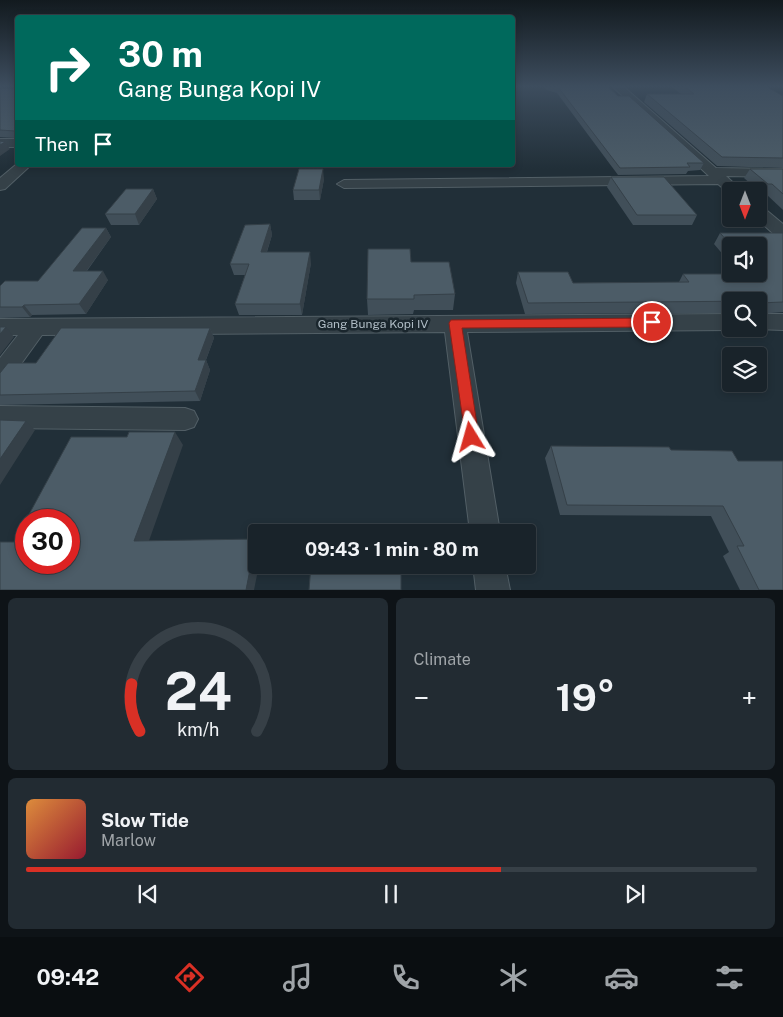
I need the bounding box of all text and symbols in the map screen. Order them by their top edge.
text: 30 m [118,34,203,75]
icon: right [35,35,100,100]
text: Gang Bunga Kopi IV [118,76,321,102]
icon: arrive [89,130,117,158]
text: Then [35,133,79,155]
north arrow [722,182,768,228]
map controls [722,182,767,392]
button: sound [722,237,767,282]
button: search [722,292,767,337]
pin [631,301,673,343]
icon: arrive [638,308,666,336]
street label: Gang Bunga Kopi IV [318,317,428,331]
button: layers [722,347,767,392]
position arrow [444,410,496,462]
speed limit sign: 30 [15,509,80,574]
text: 09:43 · 1 min · 80 m [305,538,479,560]
text: Climate [414,650,471,669]
text: 24 [164,661,231,722]
text: 19° [556,675,615,720]
text: − [414,681,429,714]
text: + [741,681,757,714]
text: km/h [177,719,219,740]
text: Slow Tide [101,809,189,831]
text: Marlow [101,831,156,850]
icon: previous [134,880,162,908]
icon: pause [377,880,405,908]
icon: next [621,880,649,908]
icon: directions [172,960,207,995]
icon: music [280,960,315,995]
icon: phone [388,960,423,995]
icon: climate [496,960,531,995]
icon: car [604,960,639,995]
icon: filters [712,960,747,995]
text: 09:42 [36,964,99,990]

